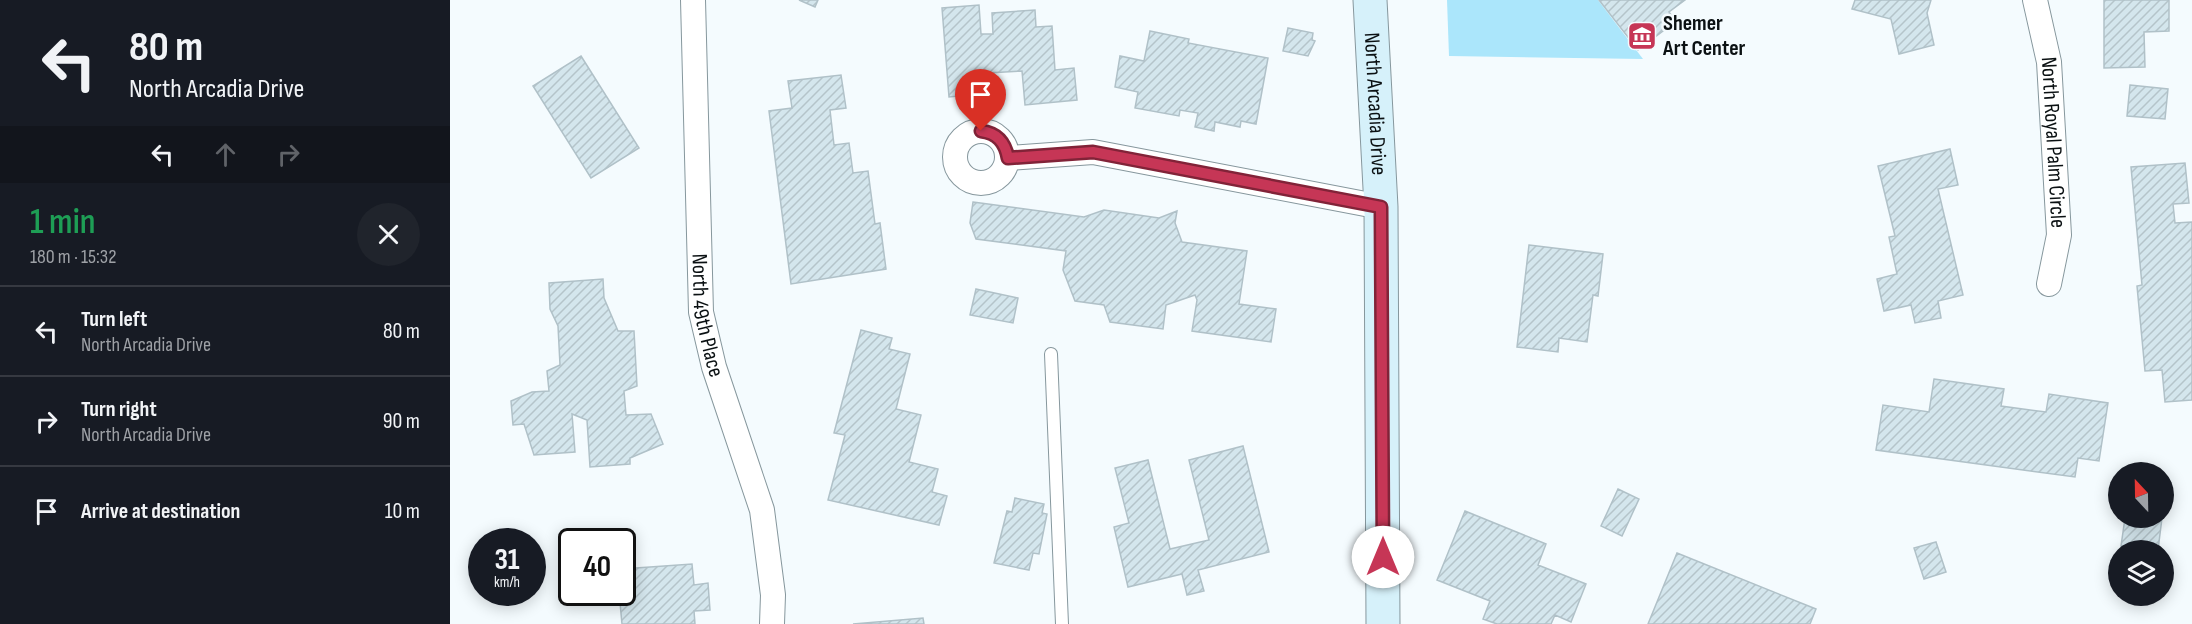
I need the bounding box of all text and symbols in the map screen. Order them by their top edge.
place label: Shemer Art Center [1662,10,1746,62]
museum icon: Shemer Art Center [1626,20,1658,52]
text: 80 m [129,22,203,73]
icon: left [30,24,108,102]
street label: North Arcadia Drive [1358,32,1393,176]
street label: North Royal Palm Circle [2035,56,2072,229]
pin [955,69,1006,131]
text: North Arcadia Drive [129,73,304,105]
icon: arrive [964,78,997,111]
icon: left [146,138,179,171]
icon: ahead [209,138,242,171]
icon: right [272,138,305,171]
text: 1 min [30,201,95,244]
button: close [357,203,420,266]
text: 180 m · 15:32 [30,245,116,269]
street label: North 49th Place [686,253,730,381]
text: Turn left [81,306,147,333]
icon: left [30,315,63,348]
text: 80 m [383,318,420,345]
text: North Arcadia Drive [81,333,211,357]
text: Turn right [81,396,157,423]
icon: right [30,405,63,438]
text: 90 m [383,408,420,435]
text: North Arcadia Drive [81,423,211,447]
north arrow [2108,462,2174,528]
map controls [2108,462,2174,606]
icon: arrive [30,495,63,528]
text: Arrive at destination [81,498,240,525]
text: 10 m [385,498,420,525]
position arrow [1351,525,1415,589]
speed limit sign: 40 [558,528,636,606]
button: layers [2108,540,2174,606]
text: 31 [494,542,520,578]
text: km/h [494,573,520,592]

